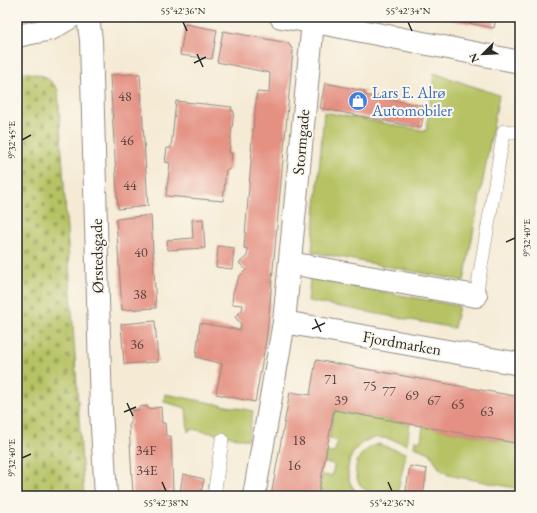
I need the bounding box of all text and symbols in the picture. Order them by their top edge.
text: 55°42'36"N [161,4,206,17]
text: 55°42'34"N [386,4,431,17]
north arrow [463,34,503,74]
text: N [466,51,482,65]
place label: Lars E. Alrø Automobiler [371,82,453,121]
house number: 48 [118,87,132,105]
shop icon: Lars E. Alrø Automobiler [347,90,369,112]
street label: Stormgade [288,108,314,176]
text: 9°32'45"E [5,121,18,159]
house number: 46 [120,131,134,149]
house number: 44 [123,176,137,194]
street label: Ørstedsgade [86,218,108,294]
text: 9°32'40"E [520,219,533,257]
house number: 40 [134,243,148,261]
house number: 38 [133,285,147,303]
street label: Fjordmarken [361,326,444,360]
house number: 36 [130,335,144,353]
house number: 71 [324,370,338,388]
house number: 75 [363,377,377,395]
house number: 77 [382,382,396,400]
house number: 69 [405,386,419,404]
house number: 39 [334,391,348,409]
house number: 67 [427,391,441,409]
house number: 65 [451,395,465,413]
house number: 63 [480,402,494,420]
house number: 18 [292,431,306,449]
text: 9°32'40"E [5,439,18,477]
house number: 34F [136,441,156,459]
house number: 16 [287,456,301,474]
house number: 34E [136,461,158,479]
text: 55°42'38"N [144,496,189,509]
text: 55°42'36"N [370,496,415,509]

